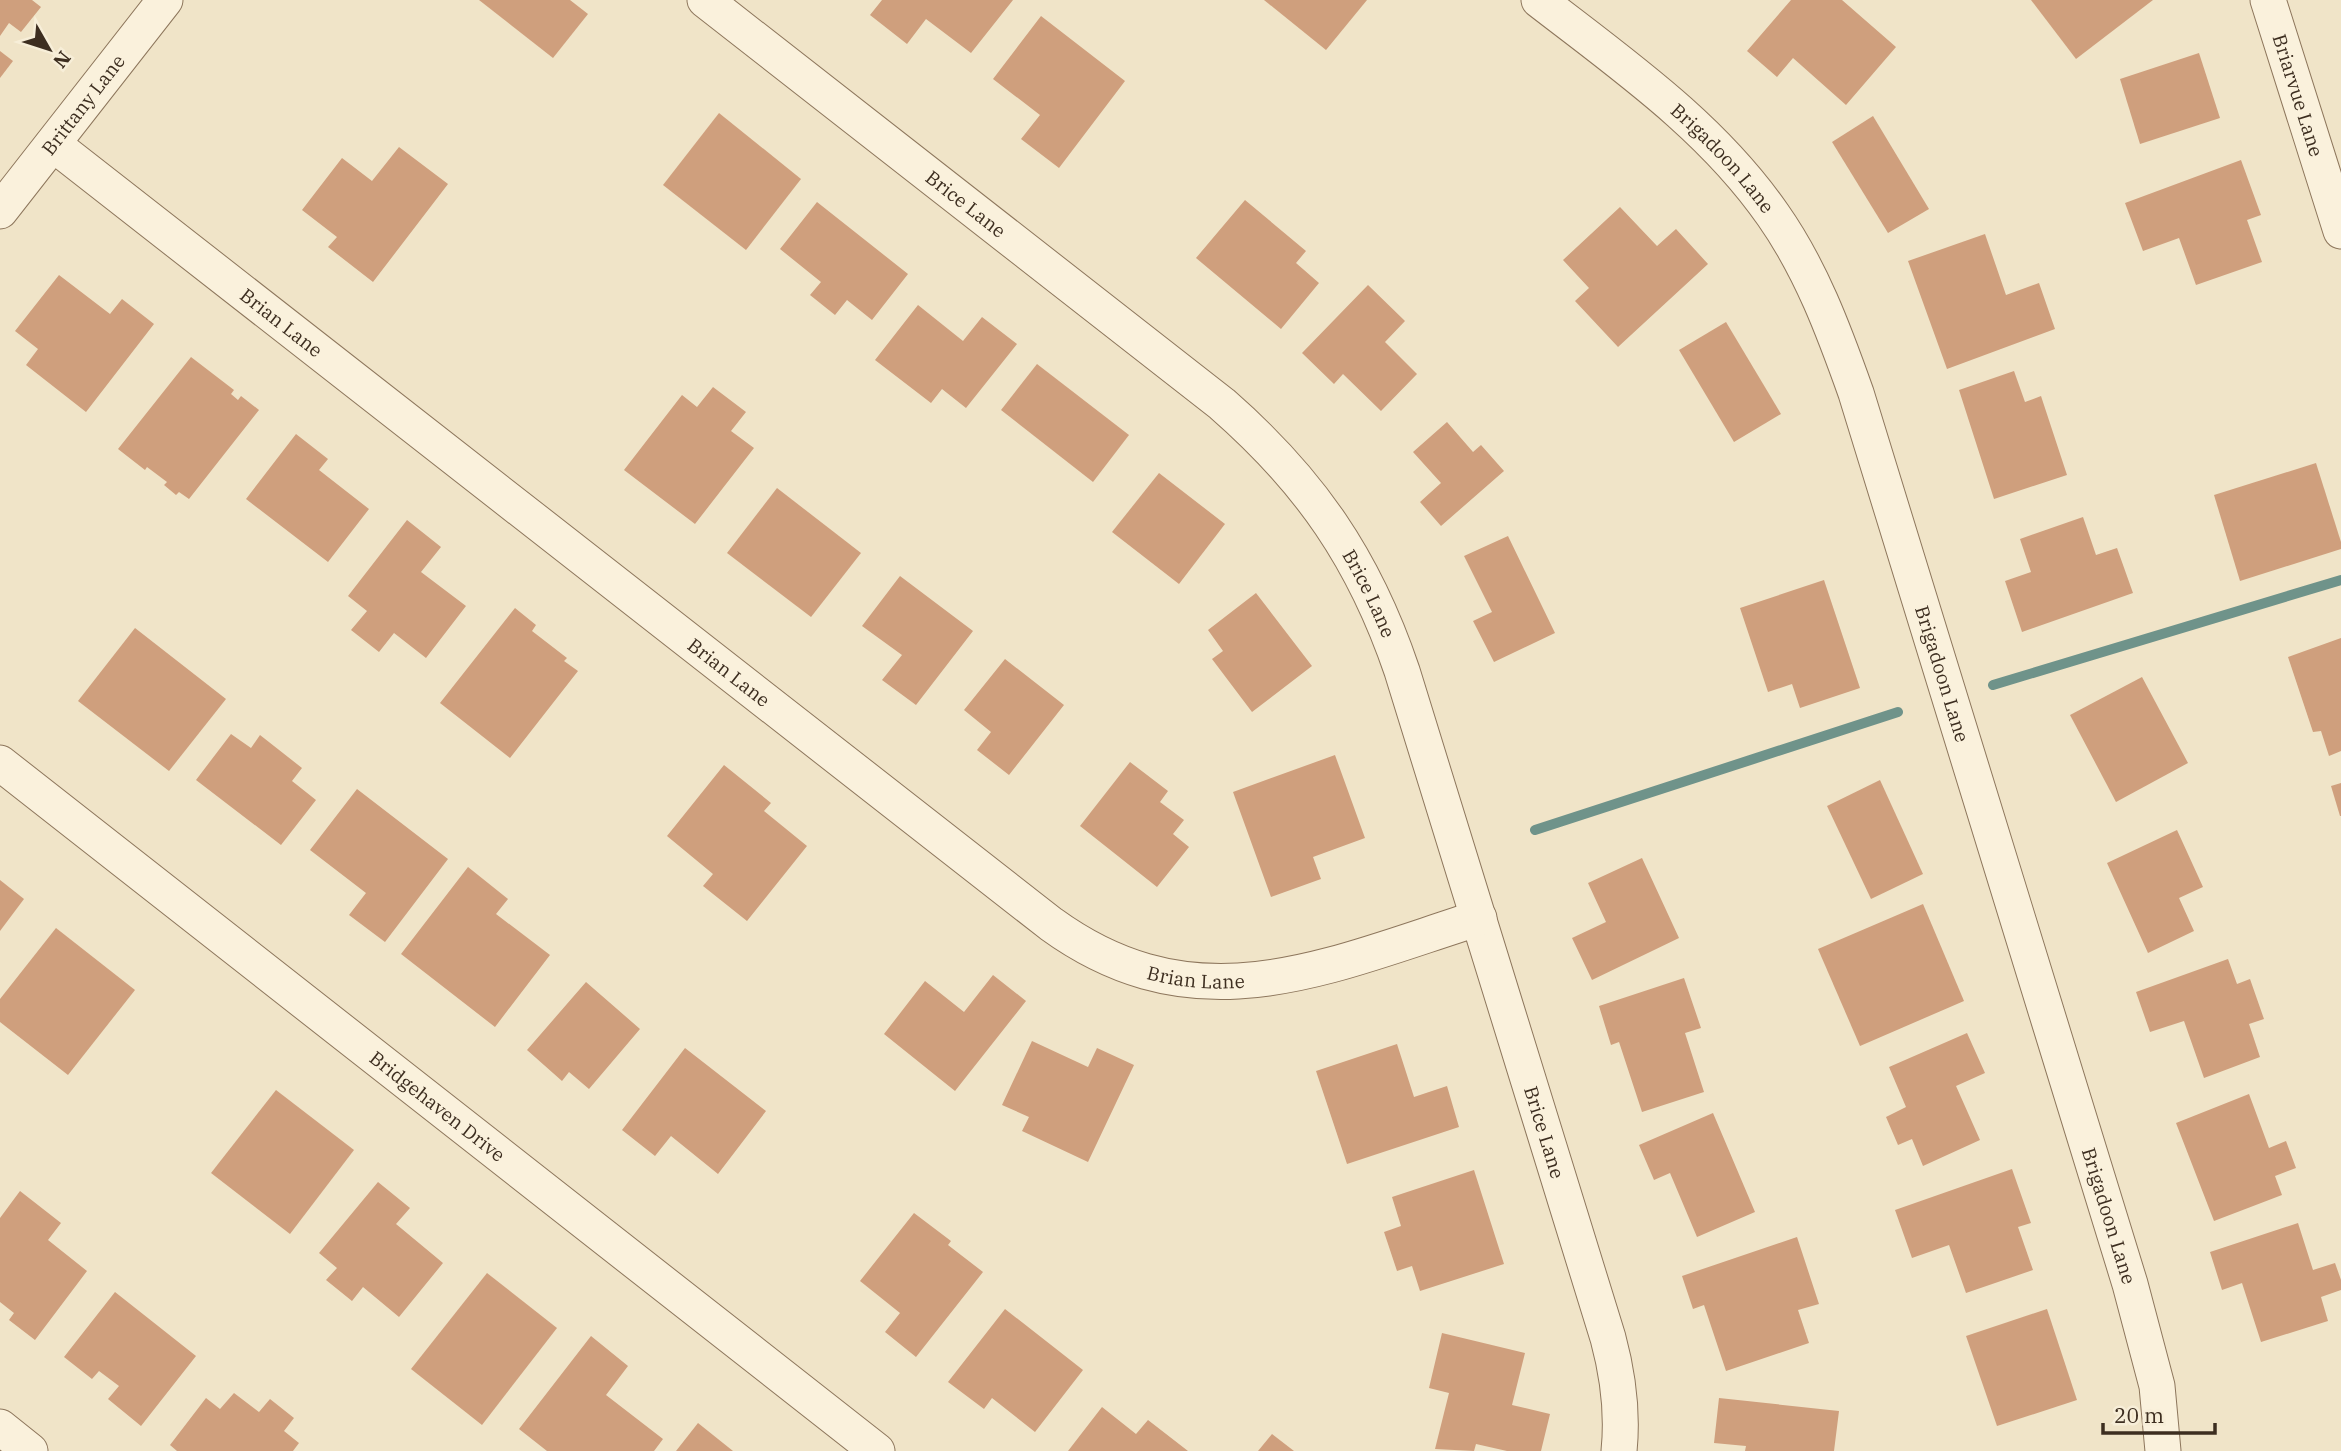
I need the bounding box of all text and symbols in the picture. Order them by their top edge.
north arrow [14,14,84,84]
street label: Briarvue Lane [2268,31,2329,160]
text: N [48,46,76,73]
street label: Brittany Lane [36,49,130,160]
street label: Brigadoon Lane [1666,98,1780,218]
street label: Brice Lane [921,165,1011,243]
street label: Brian Lane [235,283,328,362]
street label: Brice Lane [1337,545,1401,641]
street label: Brigadoon Lane [1910,603,1975,745]
street label: Brian Lane [683,633,775,712]
street label: Brian Lane [1145,960,1245,994]
street label: Bridgehaven Drive [365,1046,510,1167]
street label: Brice Lane [1519,1083,1570,1181]
street label: Brigadoon Lane [2077,1145,2141,1287]
scale bar [2103,1392,2215,1436]
text: 20 m [2114,1401,2164,1429]

